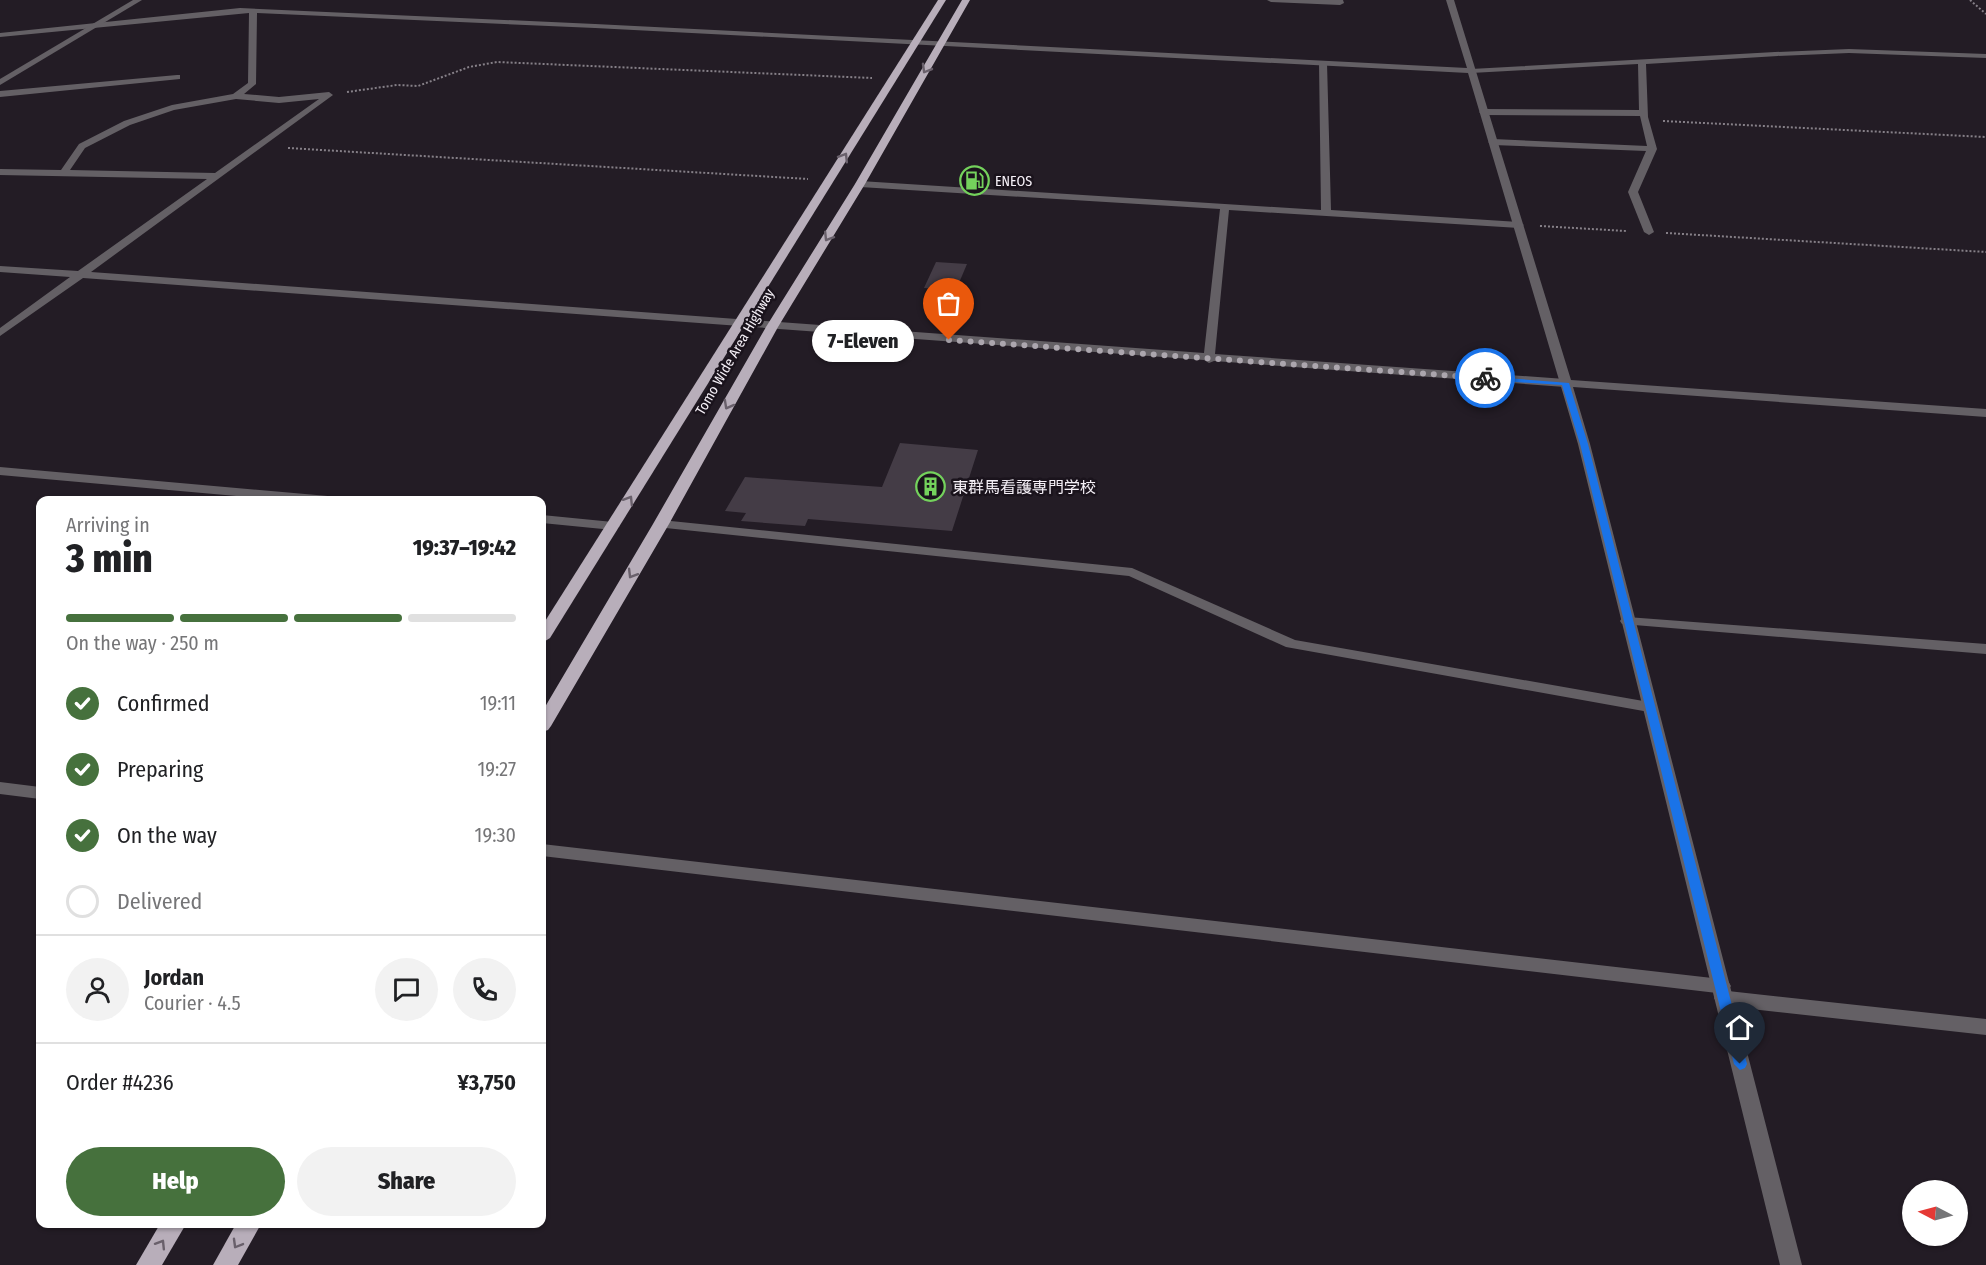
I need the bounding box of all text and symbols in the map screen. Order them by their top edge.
one-way arrow [922,63,934,73]
one-way arrow [837,153,849,163]
fuel station icon: ENEOS [958,165,990,197]
place label: ENEOS [995,173,1032,190]
one-way arrow [823,231,835,241]
pin [923,278,974,340]
street label: Tomo Wide Area Highway [692,285,778,418]
icon: bag [932,287,965,320]
callout: 7-Eleven [811,319,913,361]
text: 7-Eleven [828,329,898,353]
courier [1455,348,1515,408]
icon: bike [1469,362,1502,395]
one-way arrow [724,398,736,409]
building icon: 東群馬看護専門学校 [915,471,947,503]
place label: 東群馬看護専門学校 [952,478,1096,497]
one-way arrow [621,496,633,506]
text: Arriving in [66,513,150,537]
text: 19:37–19:42 [413,534,516,561]
text: 3 min [66,536,153,582]
one-way arrow [627,568,639,578]
text: On the way · 250 m [66,631,219,655]
icon: check [66,687,99,720]
text: Confirmed [117,690,210,717]
text: 19:11 [480,691,516,715]
icon: check [66,753,99,786]
text: Preparing [117,756,203,783]
text: 19:27 [477,757,516,781]
icon: check [66,819,99,852]
text: On the way [117,822,217,849]
text: 19:30 [475,823,516,847]
text: Delivered [117,888,202,915]
button: person [66,958,129,1021]
button: chat [375,958,438,1021]
button: phone [453,958,516,1021]
text: Jordan [144,964,204,991]
text: Courier · 4.5 [144,991,241,1015]
pin [1714,1002,1765,1064]
icon: home [1723,1011,1756,1044]
text: Order #4236 [66,1069,174,1096]
text: ¥3,750 [458,1069,516,1096]
button: Help [66,1147,285,1216]
button: Share [297,1147,516,1216]
north arrow [1902,1180,1968,1246]
map controls [1902,1180,1968,1246]
one-way arrow [233,1238,245,1249]
one-way arrow [154,1240,165,1251]

